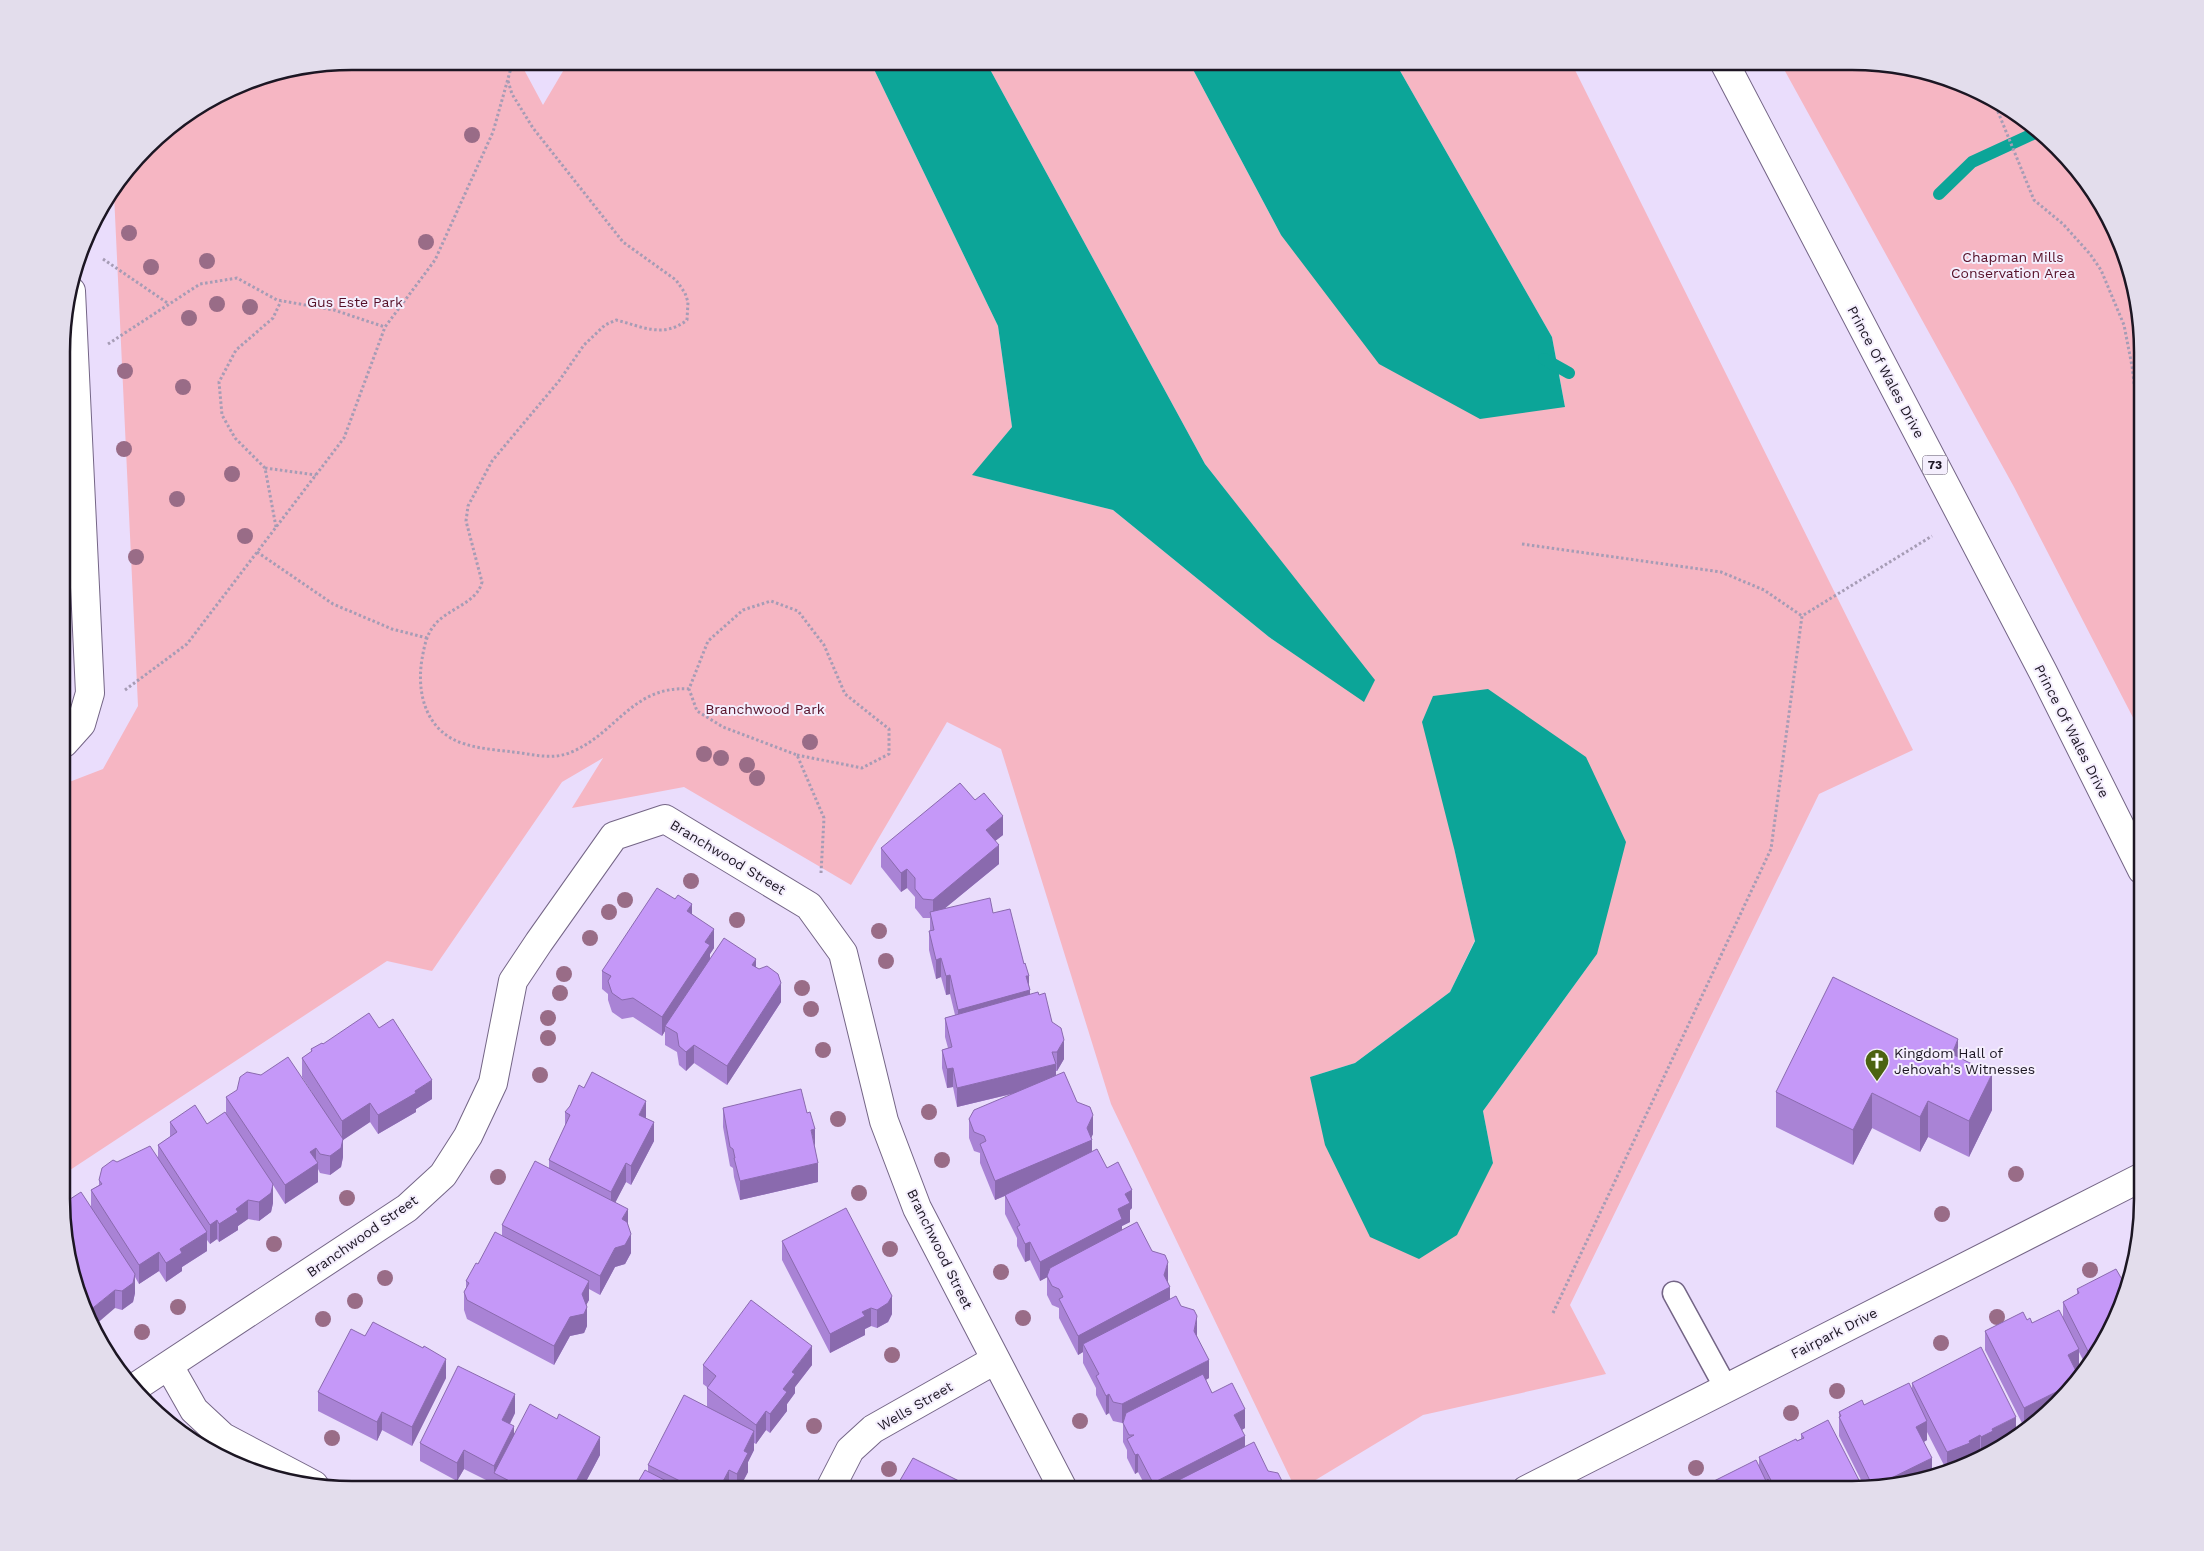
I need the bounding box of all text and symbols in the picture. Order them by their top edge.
park label: Chapman Mills Conservation Area [1951,249,2075,281]
park label: Gus Este Park [307,294,403,310]
street label: Prince Of Wales Drive [1844,303,1928,441]
road number: 73 [1922,456,1948,474]
street label: Prince Of Wales Drive [2031,662,2113,800]
park label: Branchwood Park [705,701,825,717]
street label: Branchwood Street [667,816,789,898]
place label: Kingdom Hall of Jehovah's Witnesses [1894,1045,2035,1077]
church icon: Kingdom Hall of Jehovah's Witnesses [1864,1048,1890,1082]
street label: Branchwood Street [904,1186,976,1312]
street label: Branchwood Street [304,1192,421,1280]
street label: Fairpark Drive [1788,1304,1880,1362]
street label: Wells Street [875,1378,955,1434]

